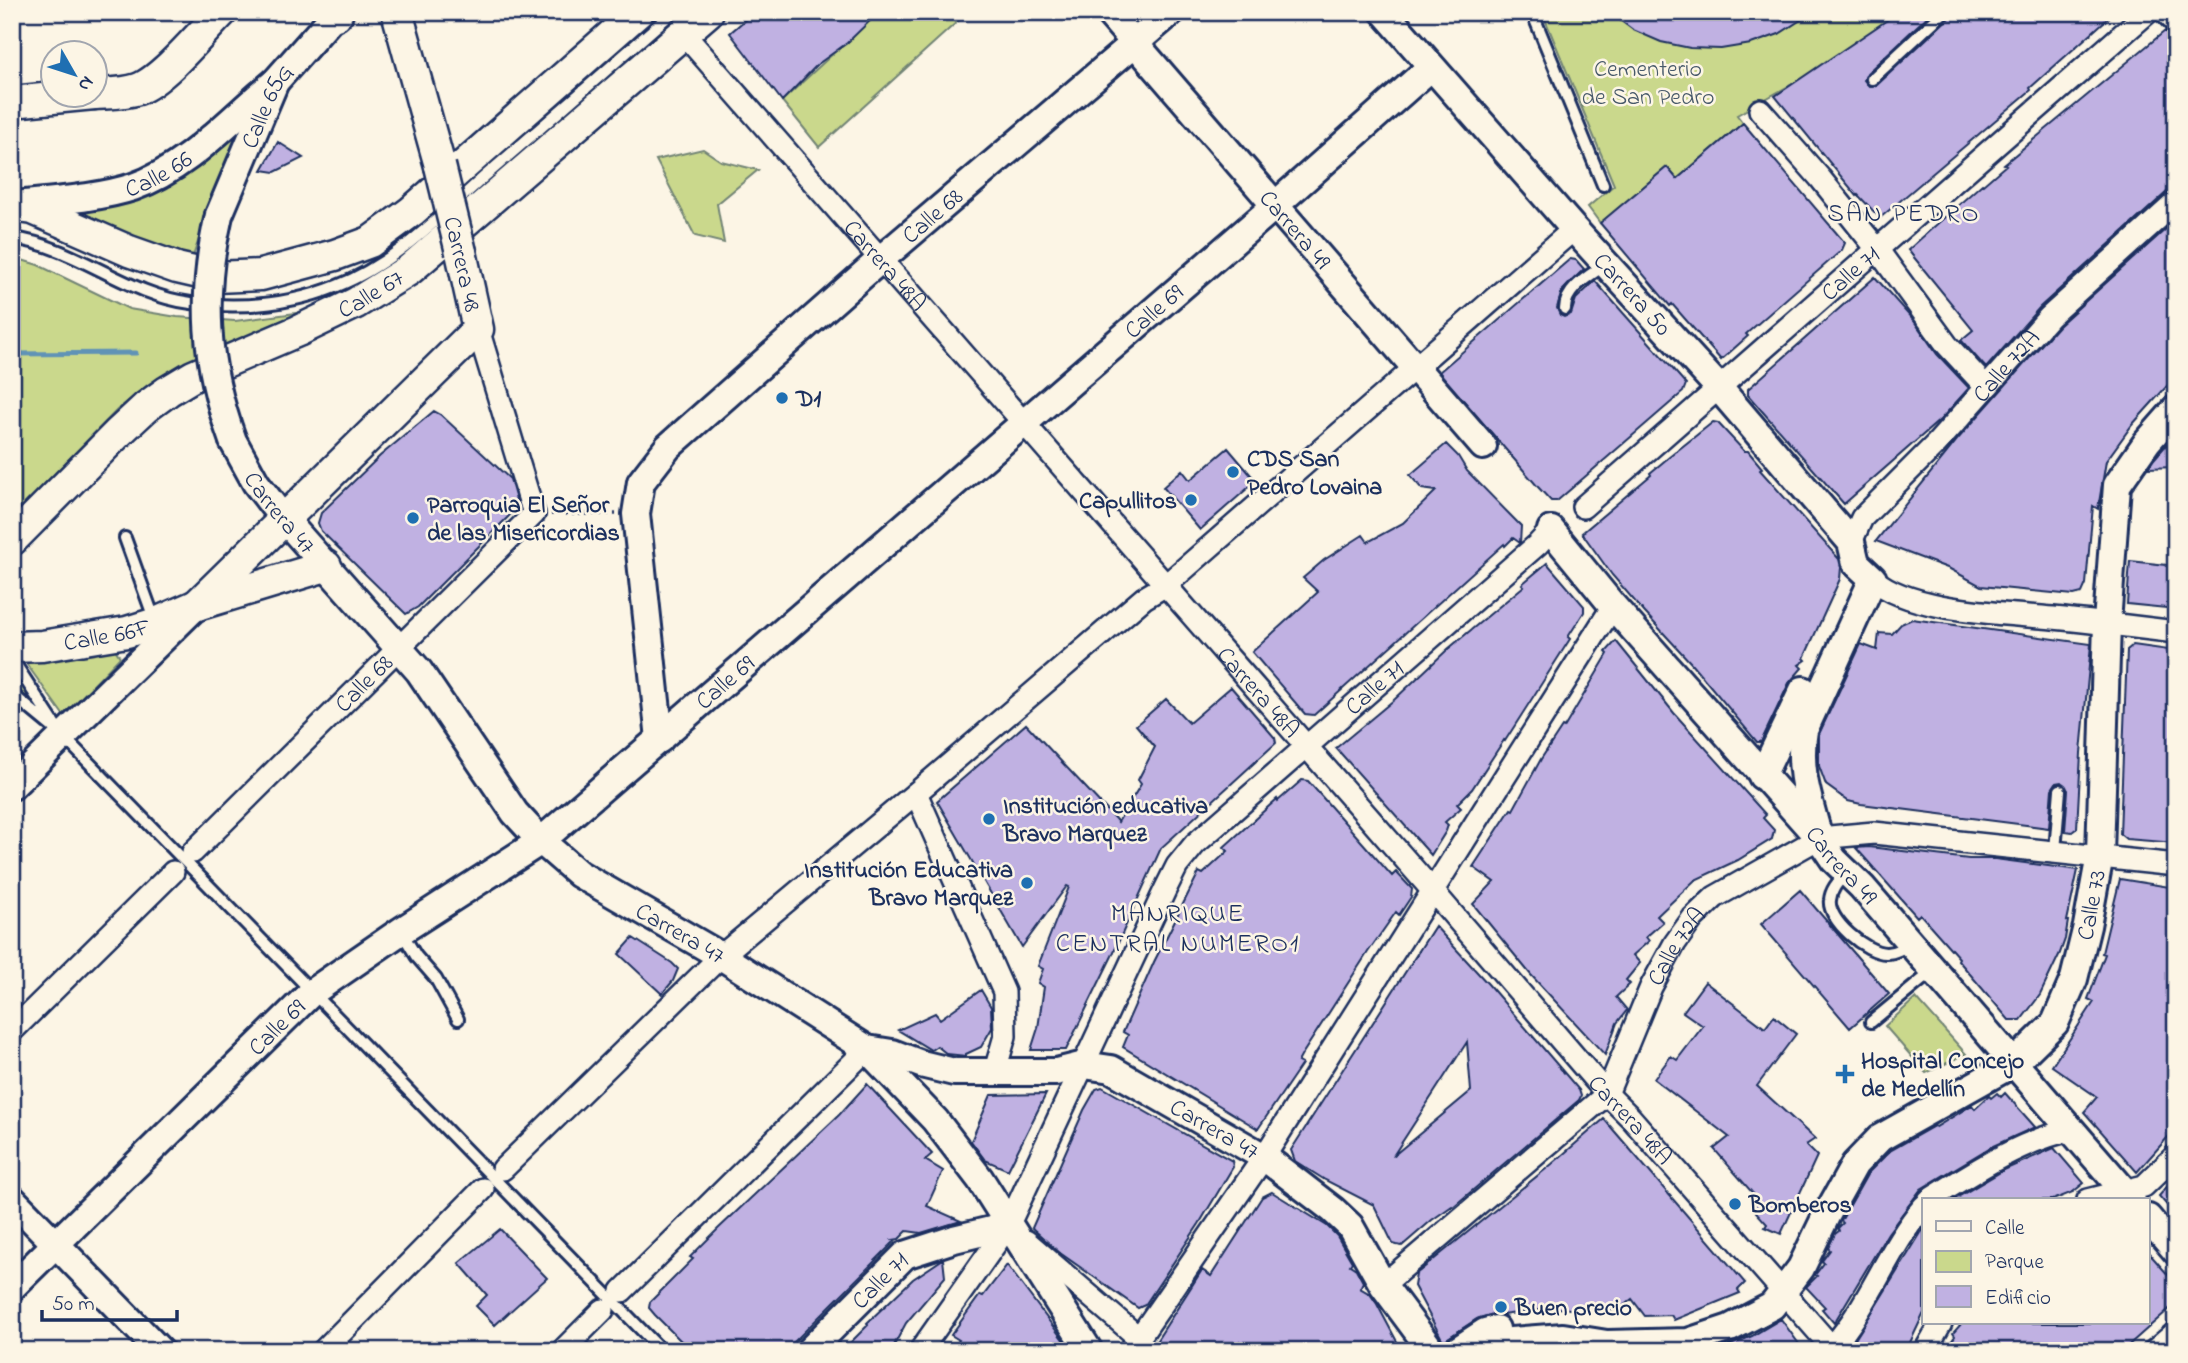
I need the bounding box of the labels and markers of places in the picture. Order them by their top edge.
place label: D1 [795,383,822,418]
marker: D1 [774,390,790,406]
place label: CDS San Pedro Lovaina [1247,443,1382,506]
marker: CDS San Pedro Lovaina [1225,464,1241,480]
place label: Capullitos [1079,485,1177,520]
place label: Parroquia El Señor de las Misericordias [427,489,620,552]
marker: Capullitos [1183,492,1199,508]
marker: Parroquia El Señor de las Misericordias [405,510,421,526]
place label: Institución educativa Bravo Marquez [1002,790,1208,853]
marker: Institución educativa Bravo Marquez [981,811,997,827]
place label: Institución Educativa Bravo Marquez [804,854,1014,917]
marker: Institución Educativa Bravo Marquez [1019,875,1035,891]
place label: Hospital Concejo de Medellín [1861,1045,2024,1108]
marker: Hospital Concejo de Medellín [1835,1064,1855,1084]
place label: Bomberos [1748,1189,1852,1224]
marker: Bomberos [1727,1196,1743,1212]
place label: Buen precio [1514,1292,1632,1327]
marker: Buen precio [1493,1299,1509,1315]

